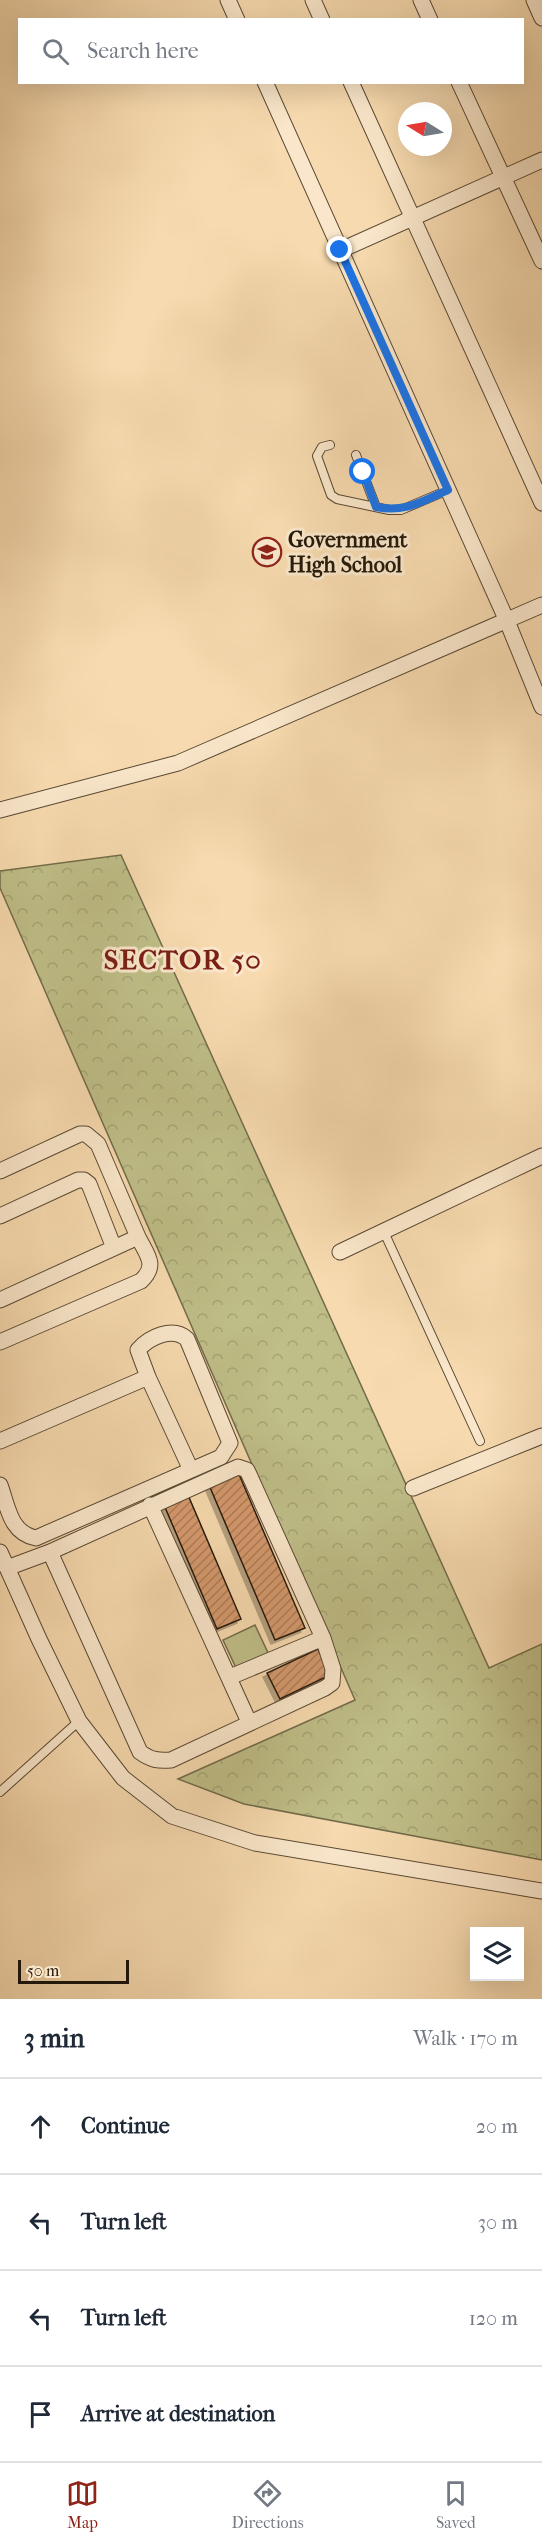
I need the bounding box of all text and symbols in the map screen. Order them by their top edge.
search box [18,18,524,84]
icon: search [39,35,72,68]
text: Search here [87,38,199,64]
north arrow [398,102,452,156]
route end [326,236,352,262]
route start [349,458,375,484]
place label: Government High School [288,527,409,578]
school or university icon: Government High School [251,536,283,568]
district label: SECTOR 50 [104,943,262,976]
map controls [470,1927,524,1981]
button: layers [470,1927,524,1981]
scale bar [18,1957,129,1984]
text: 50 m [27,1961,59,1980]
text: 3 min [24,2023,85,2054]
text: Walk · 170 m [413,2027,518,2050]
icon: ahead [24,2110,57,2143]
text: Continue [81,2113,170,2139]
text: 20 m [476,2115,518,2138]
icon: left [24,2206,57,2239]
text: Turn left [81,2209,167,2235]
text: 30 m [478,2211,518,2234]
icon: left [24,2302,57,2335]
text: Turn left [81,2305,167,2331]
text: 120 m [469,2307,518,2330]
icon: arrive [24,2398,57,2431]
text: Arrive at destination [81,2401,275,2427]
tab: Map [66,2477,99,2532]
tab: Directions [232,2477,304,2532]
tab: Saved [436,2477,476,2532]

